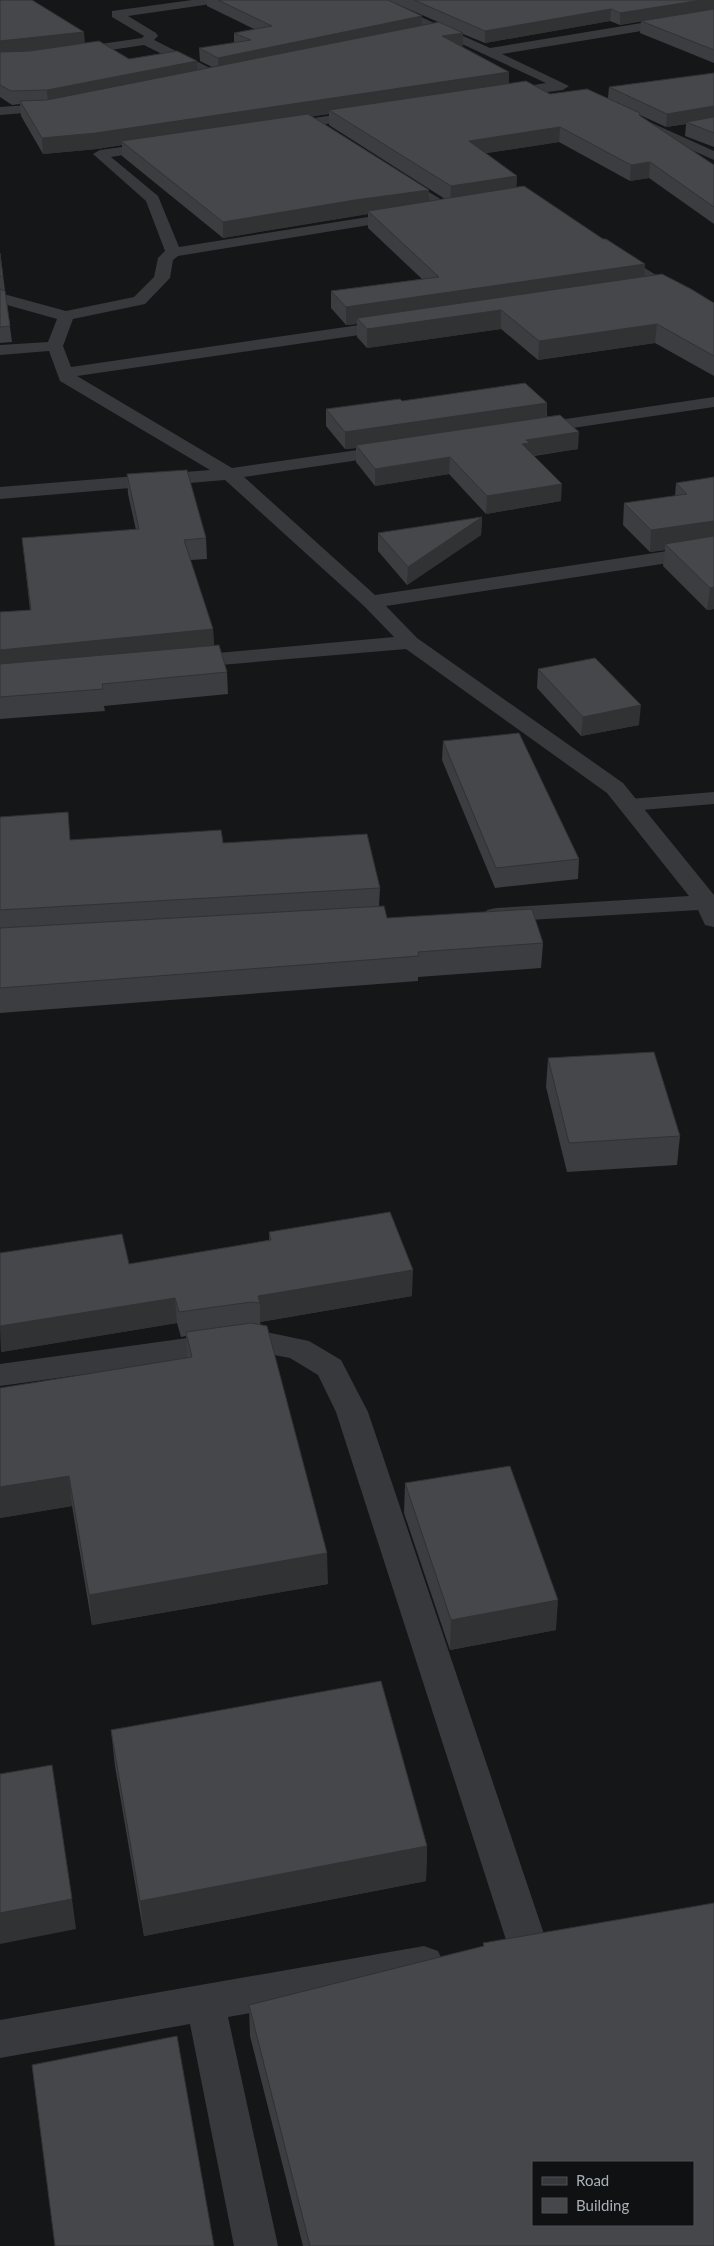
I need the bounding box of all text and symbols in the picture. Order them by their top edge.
legend [532,2161,694,2226]
text: Road [576,2171,609,2189]
text: Building [576,2196,629,2214]

